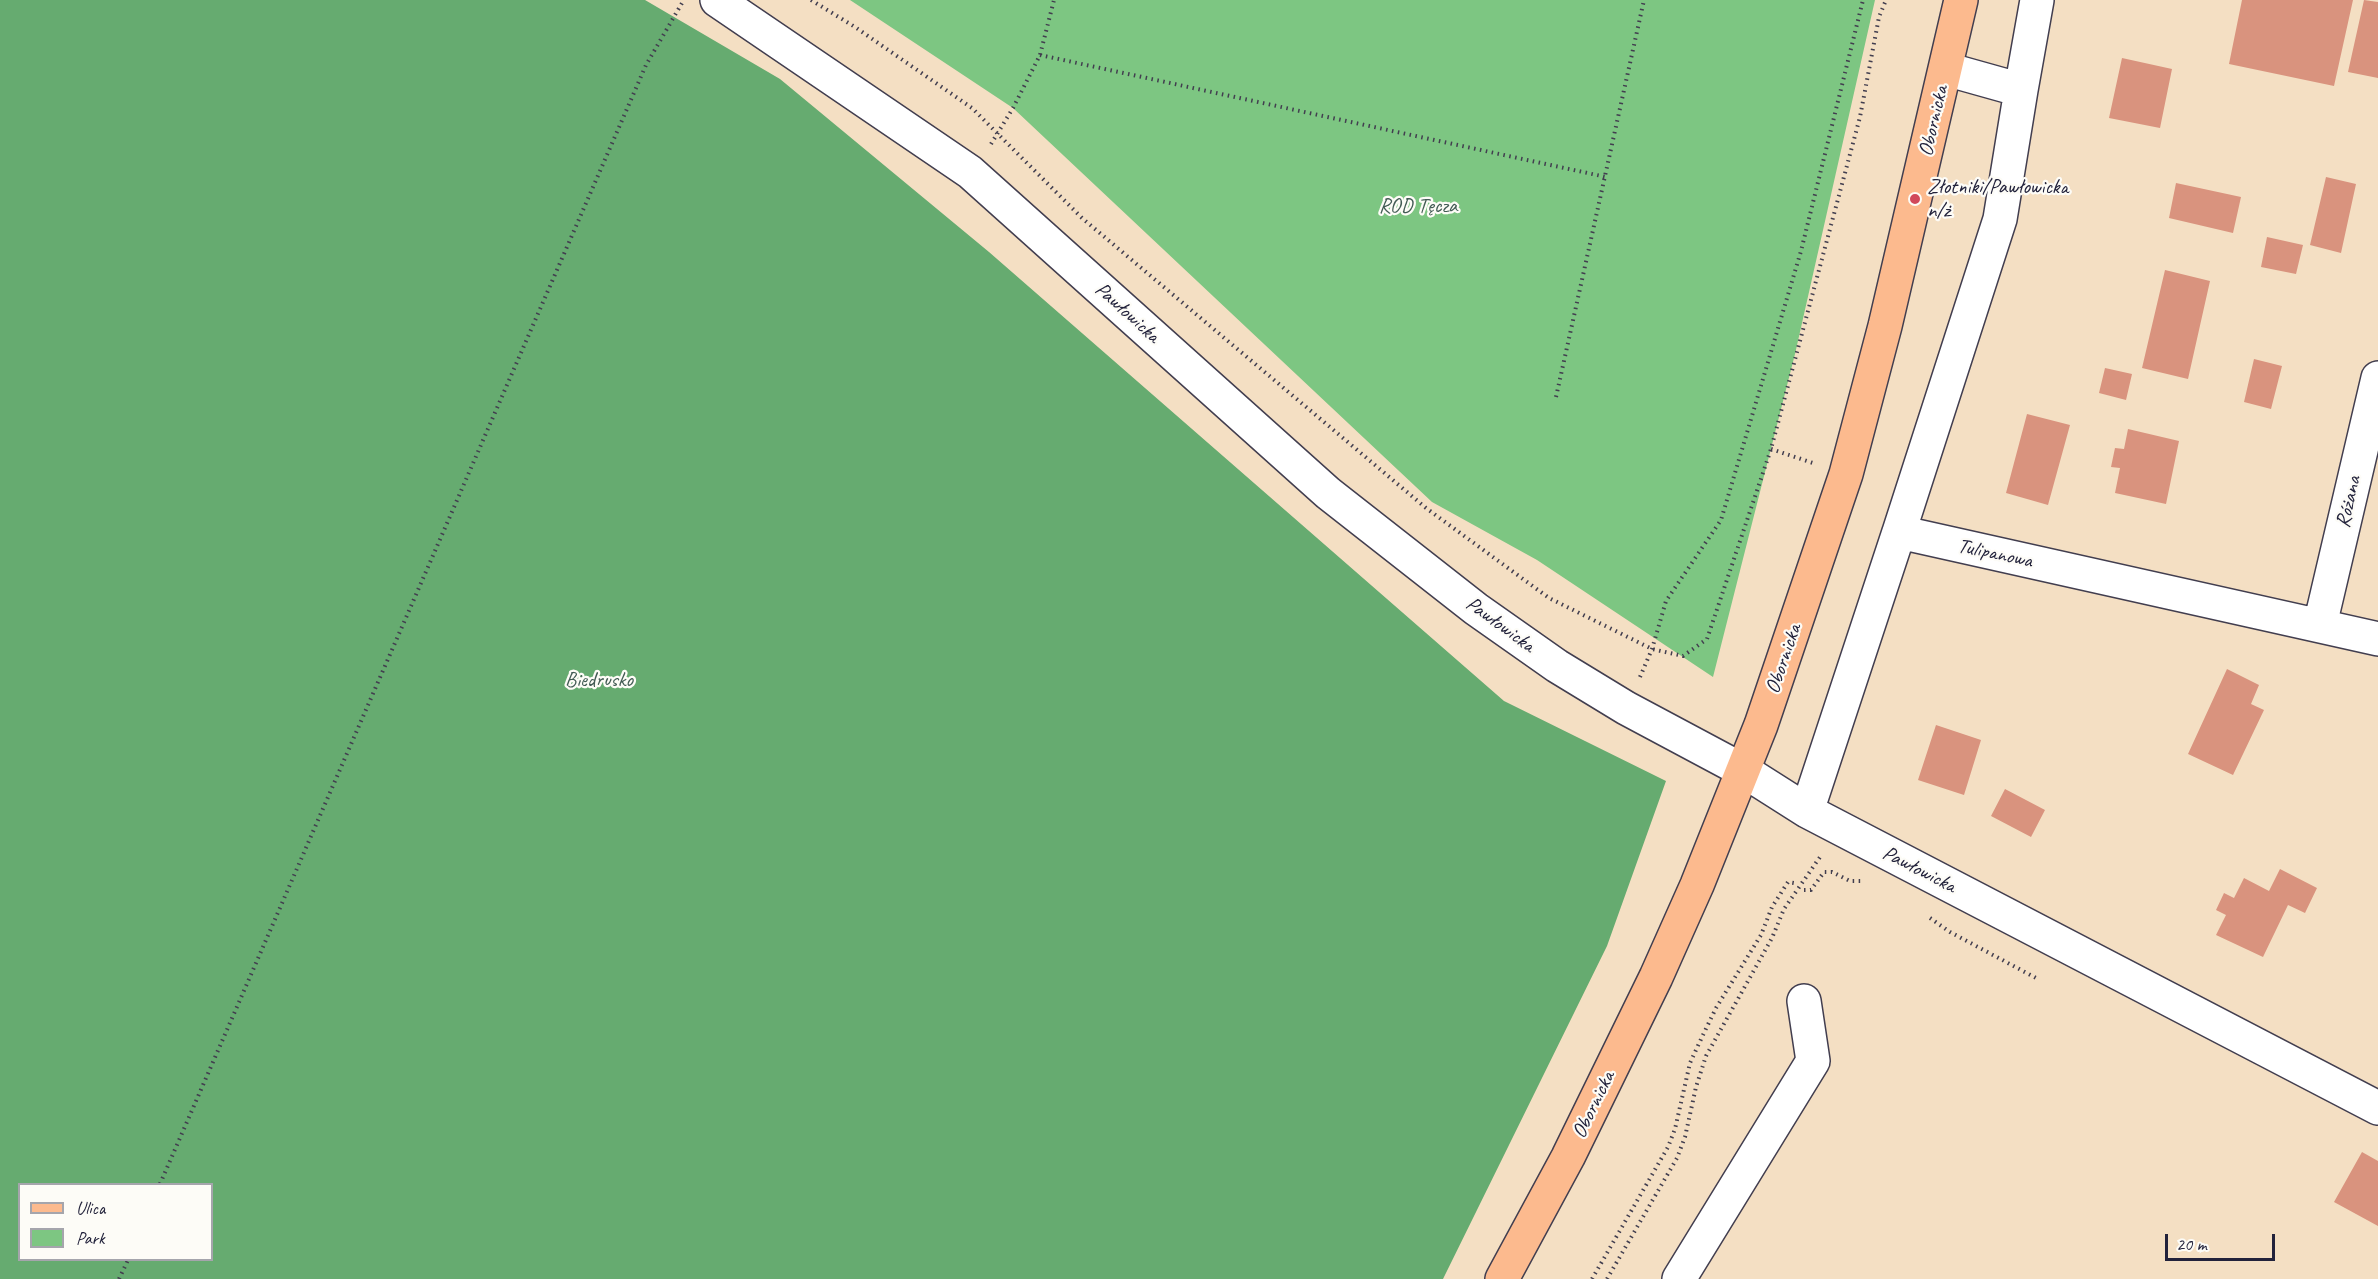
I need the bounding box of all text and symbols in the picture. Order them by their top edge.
street label: Obornicka [1914,83,1954,159]
place label: Złotniki/Pawłowicka n/ż [1927,174,2068,224]
marker: Złotniki/Pawłowicka n/ż [1908,192,1922,206]
park label: ROD Tęcza [1379,193,1457,219]
street label: Pawłowicka [1089,277,1165,349]
street label: Różana [2331,474,2367,530]
street label: Tulipanowa [1955,534,2035,574]
street label: Pawłowicka [1461,592,1539,658]
street label: Obornicka [1760,621,1808,697]
park label: Biedrusko [565,667,633,693]
street label: Pawłowicka [1878,841,1960,899]
street label: Obornicka [1567,1067,1621,1143]
legend [18,1183,213,1261]
text: Ulica [76,1197,105,1219]
scale bar [2168,1222,2278,1260]
text: Park [76,1227,105,1249]
text: 20 m [2176,1233,2207,1255]

